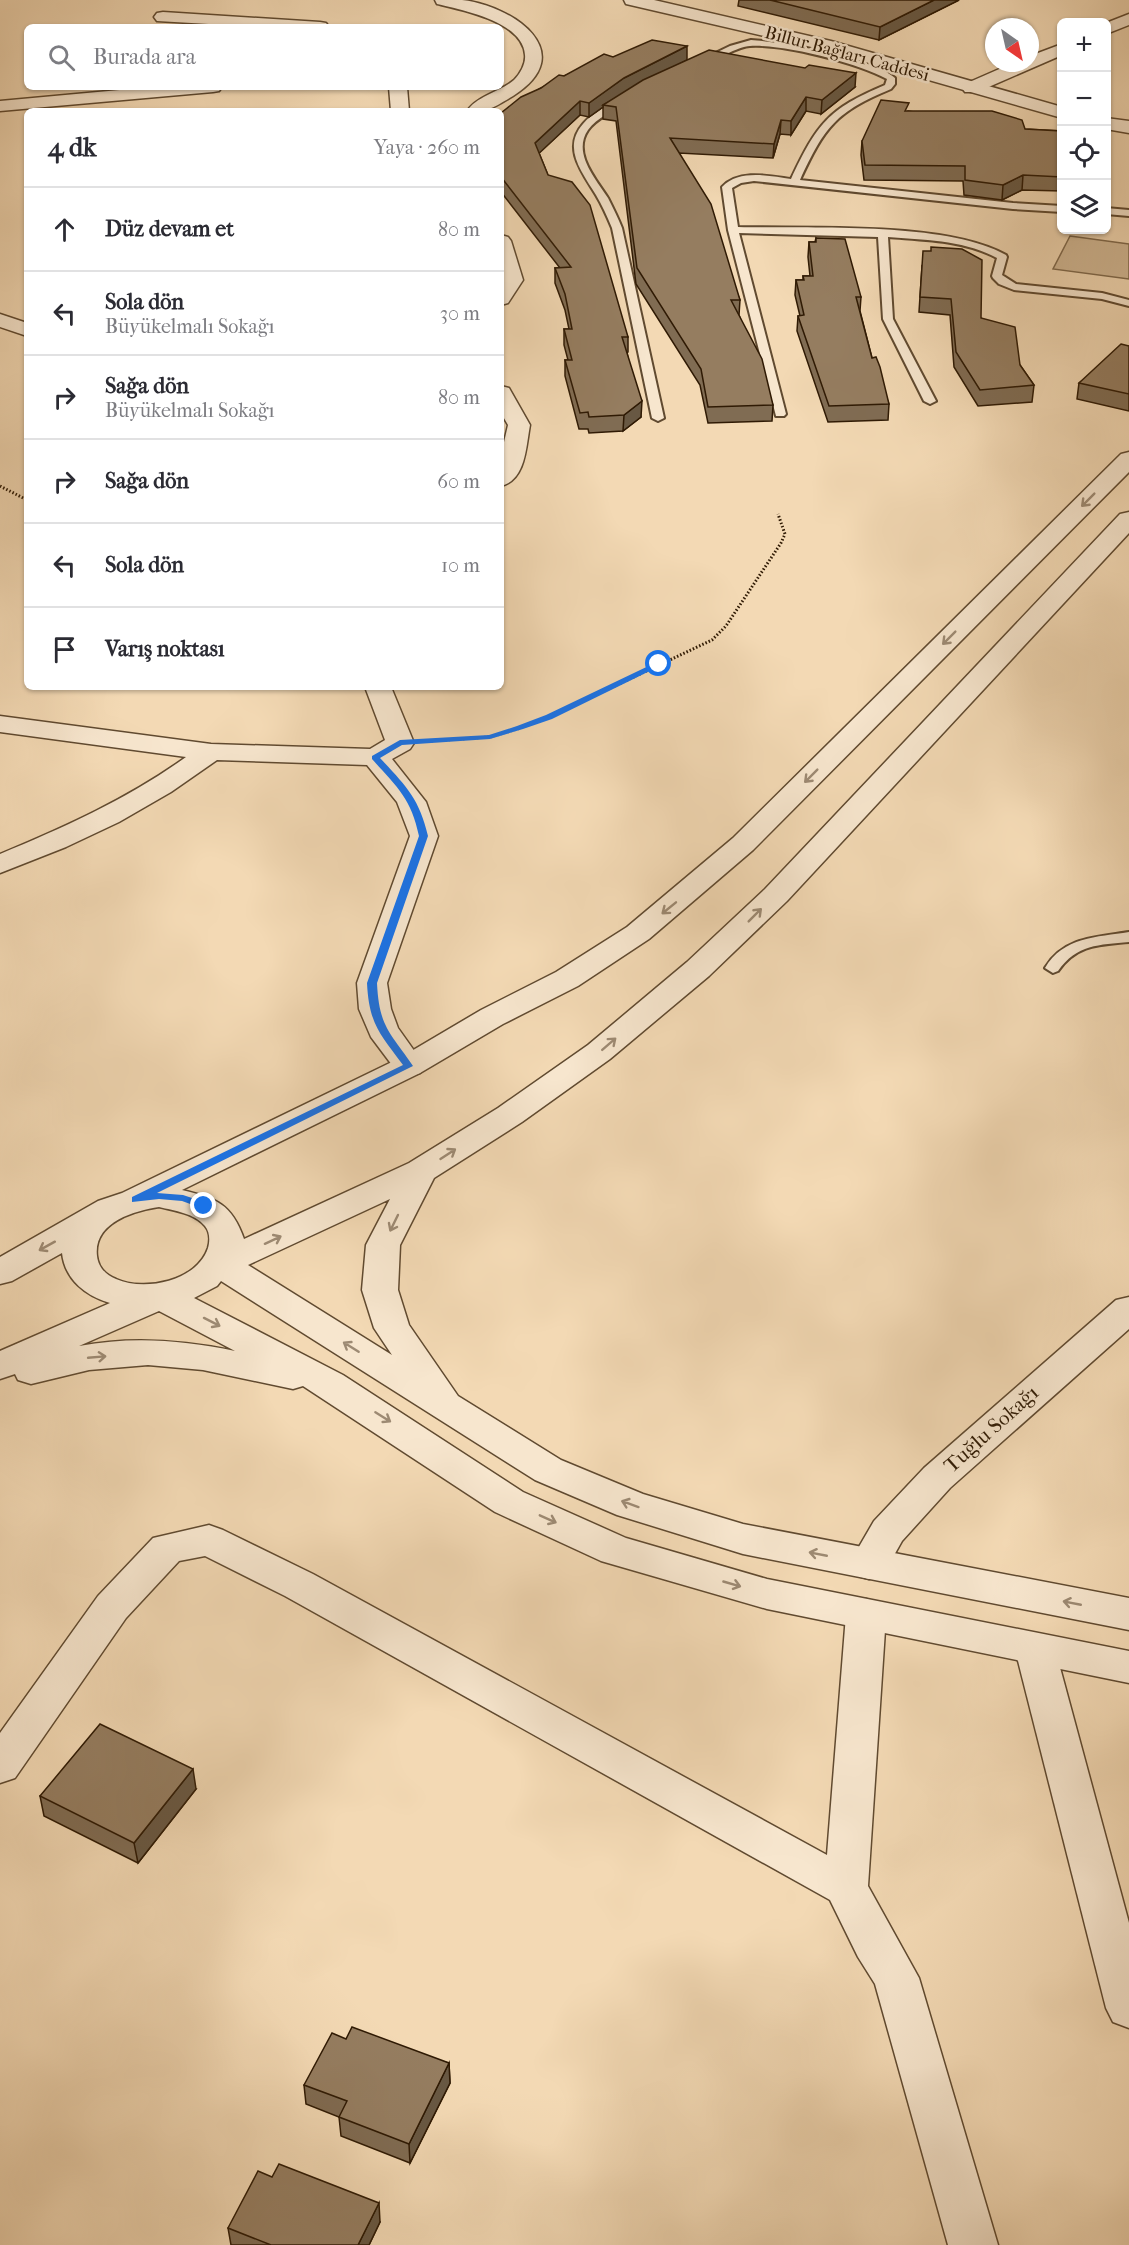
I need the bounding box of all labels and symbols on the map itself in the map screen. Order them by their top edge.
north arrow [985,18,1039,72]
street label: Billur Bağları Caddesi [763,22,932,86]
one-way arrow [1080,493,1095,508]
one-way arrow [942,631,957,646]
route start [645,650,671,676]
one-way arrow [804,768,819,783]
one-way arrow [661,902,677,915]
one-way arrow [748,908,763,923]
one-way arrow [601,1037,616,1051]
one-way arrow [439,1148,456,1160]
route end [190,1192,216,1218]
one-way arrow [387,1214,399,1232]
one-way arrow [264,1233,282,1245]
one-way arrow [39,1241,57,1252]
one-way arrow [203,1317,221,1329]
one-way arrow [343,1341,360,1353]
one-way arrow [87,1351,107,1362]
street label: Tuğlu Sokağı [939,1381,1043,1477]
one-way arrow [374,1411,391,1424]
one-way arrow [621,1497,640,1508]
one-way arrow [539,1514,557,1526]
one-way arrow [809,1548,829,1559]
one-way arrow [722,1579,741,1590]
one-way arrow [1062,1597,1082,1608]

